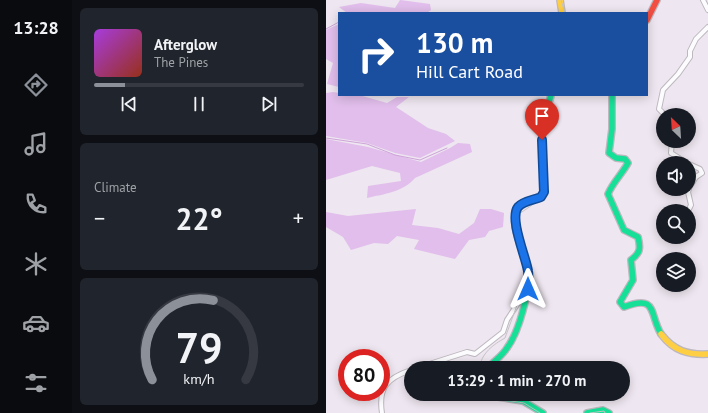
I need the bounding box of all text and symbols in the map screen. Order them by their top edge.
text: 13:28 [13,16,59,39]
text: 130 m [416,24,493,61]
icon: right [350,28,402,80]
text: Afterglow [154,35,217,54]
text: The Pines [154,54,208,71]
text: Hill Cart Road [416,60,523,83]
icon: directions [22,71,50,99]
icon: previous [118,93,140,115]
icon: pause [188,93,210,115]
icon: next [258,93,280,115]
pin [525,99,559,140]
icon: arrive [531,105,553,127]
north arrow [656,108,696,148]
map controls [656,108,696,292]
icon: music [22,130,50,158]
button: sound [656,156,696,196]
text: Climate [94,179,137,196]
icon: phone [22,190,50,218]
text: 22° [175,199,223,238]
text: − [94,204,105,232]
text: + [293,204,304,232]
button: search [656,204,696,244]
icon: climate [22,250,50,278]
button: layers [656,252,696,292]
position arrow [507,268,549,310]
icon: car [22,309,50,337]
text: 79 [175,320,223,373]
speed limit sign: 80 [338,349,390,401]
text: km/h [183,368,215,387]
icon: filters [22,369,50,397]
text: 13:29 · 1 min · 270 m [448,371,586,390]

